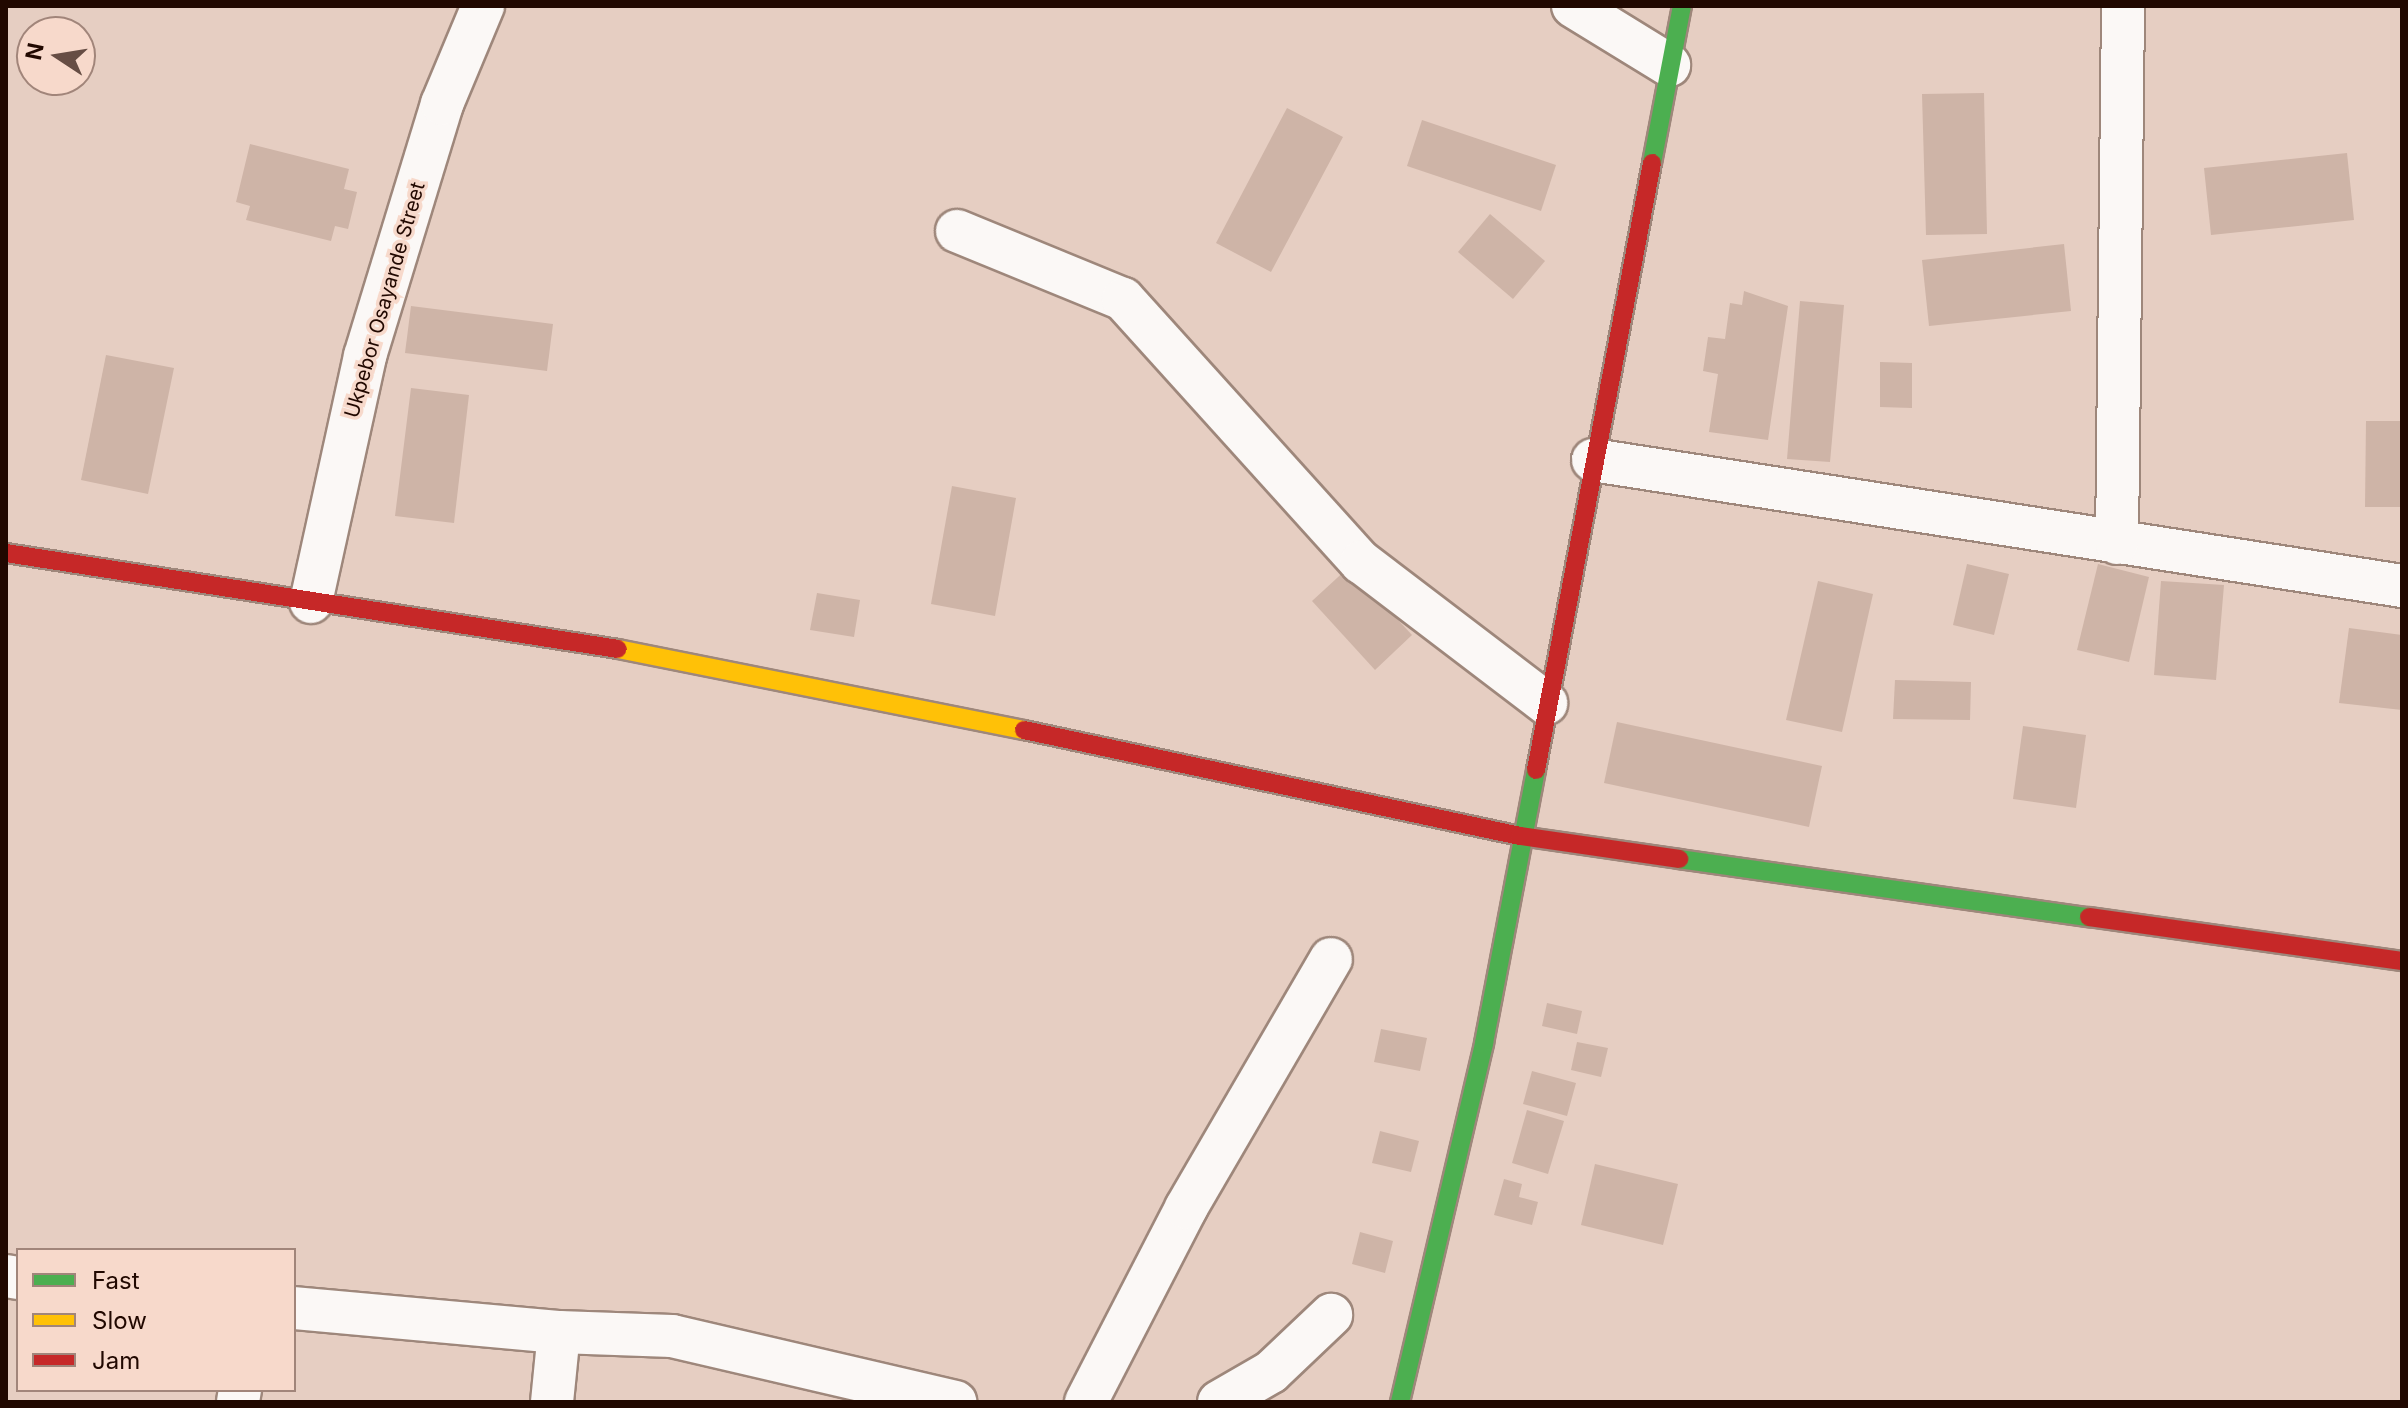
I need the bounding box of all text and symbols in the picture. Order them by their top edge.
north arrow [16,16,96,96]
text: N [20,41,49,62]
street label: Ukpebor Osayande Street [340,179,430,421]
legend [16,1248,296,1392]
text: Fast [92,1266,140,1295]
text: Slow [92,1306,147,1335]
text: Jam [92,1346,140,1375]

